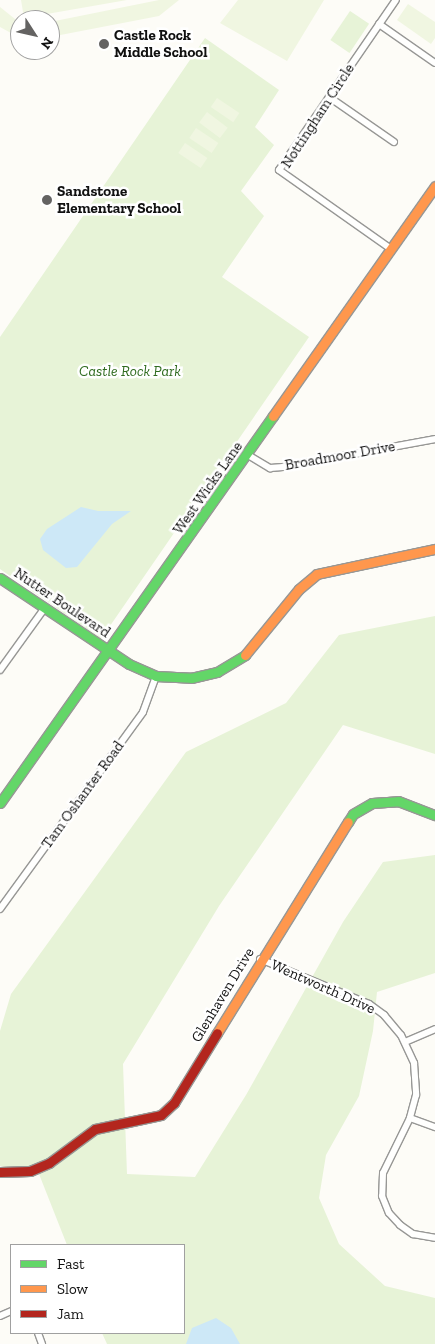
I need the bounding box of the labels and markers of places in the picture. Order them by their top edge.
place label: Castle Rock Middle School [114,26,207,61]
marker: Castle Rock Middle School [98,38,110,50]
place label: Sandstone Elementary School [57,182,182,217]
marker: Sandstone Elementary School [41,194,53,206]

